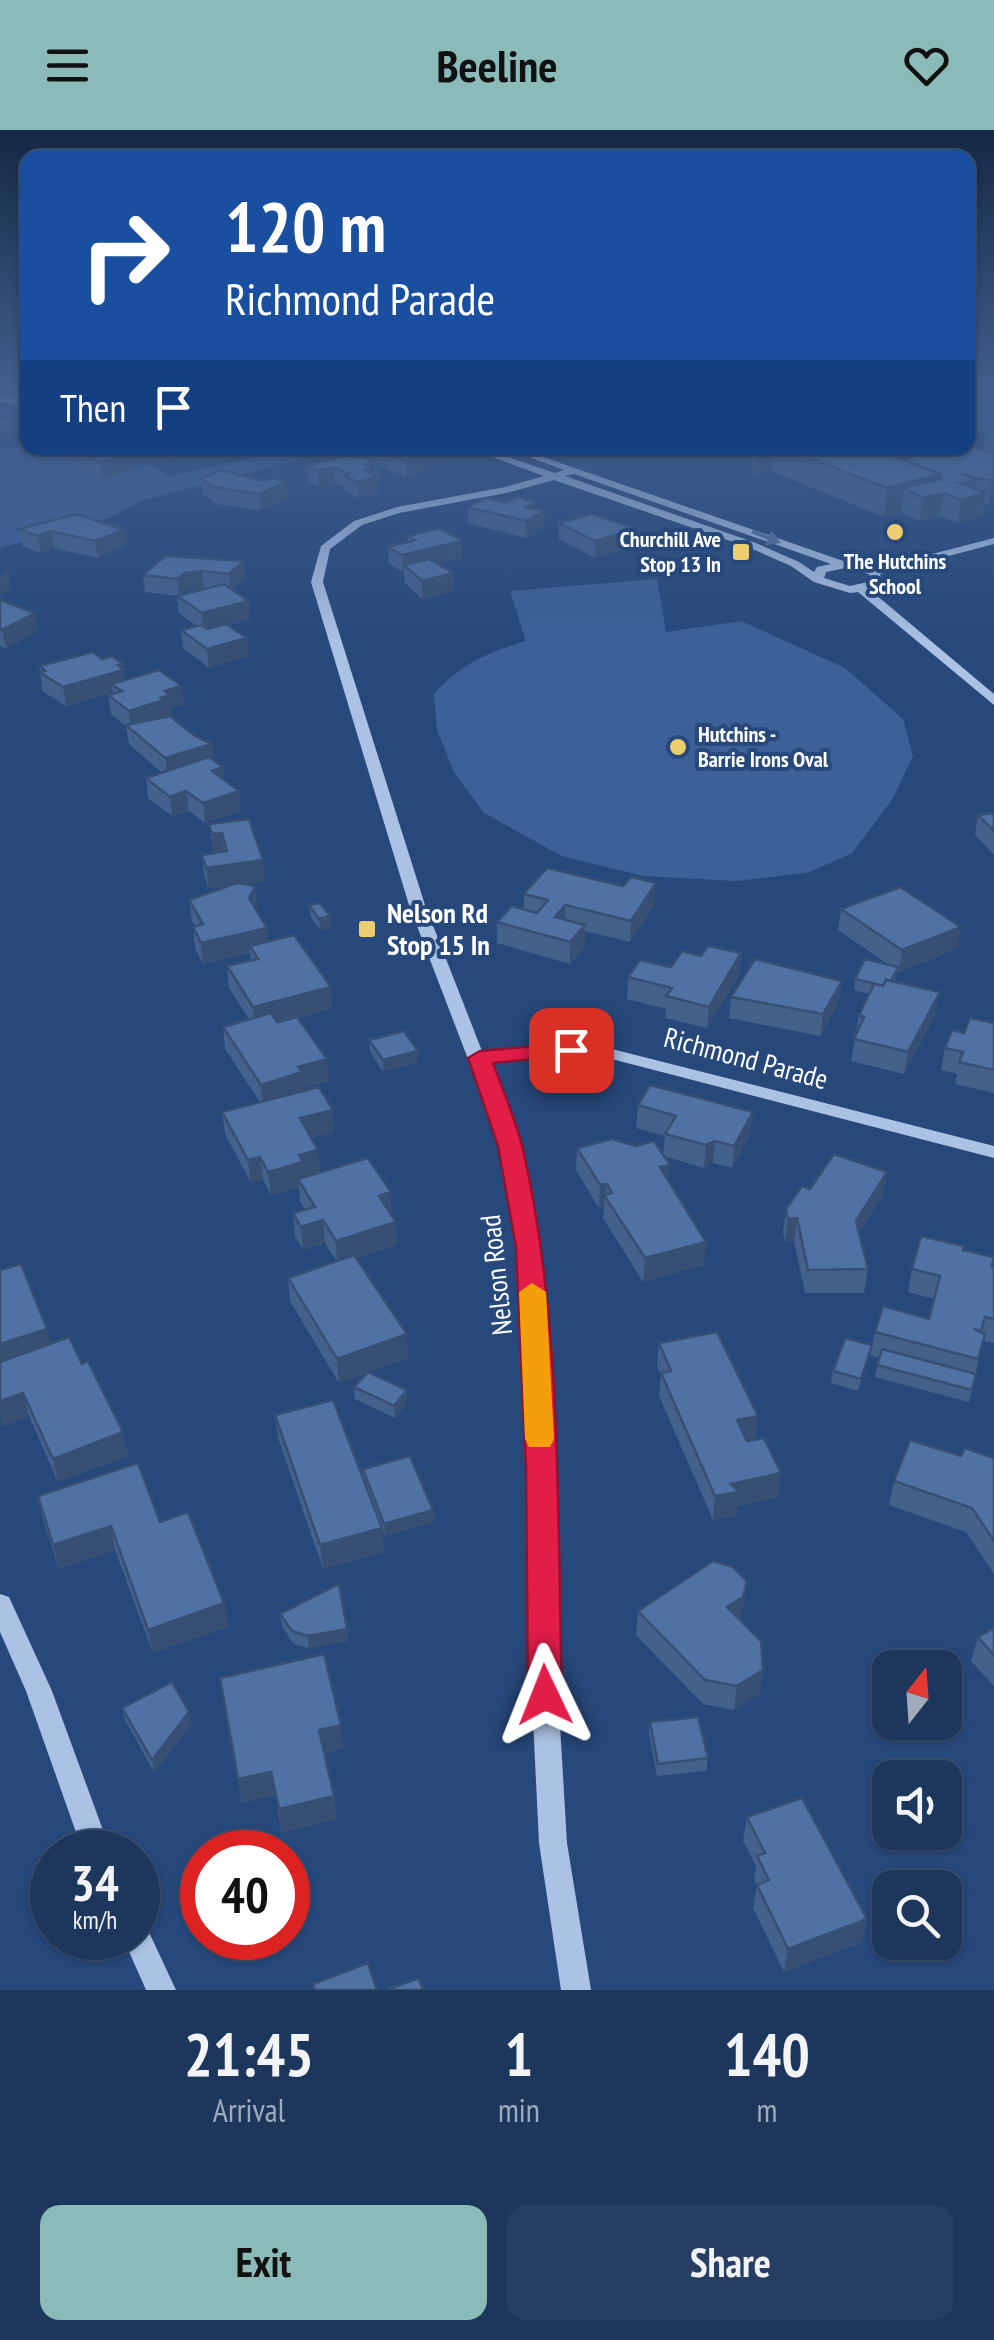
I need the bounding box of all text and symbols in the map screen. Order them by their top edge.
text: Beeline [436,36,558,94]
icon: menu [40,38,95,93]
icon: heart [899,38,954,93]
text: 120 m [225,181,386,271]
icon: right [60,190,190,320]
text: Richmond Parade [225,269,495,327]
icon: arrive [146,380,201,435]
text: Then [60,383,126,432]
marker: The Hutchins School [884,521,906,543]
place label: Churchill Ave Stop 13 In [620,525,721,578]
one-way arrow [752,530,782,546]
marker: Churchill Ave Stop 13 In [730,541,752,563]
place label: The Hutchins School [844,547,946,600]
place label: Hutchins - Barrie Irons Oval [698,720,829,773]
marker: Hutchins - Barrie Irons Oval [667,736,689,758]
place label: Nelson Rd Stop 15 In [387,894,490,963]
marker: Nelson Rd Stop 15 In [356,918,378,940]
pin [529,1008,614,1093]
street label: Richmond Parade [660,1018,832,1097]
icon: arrive [544,1023,599,1078]
street label: Nelson Road [471,1213,520,1337]
position arrow [493,1643,597,1747]
north arrow [872,1650,962,1740]
map controls [872,1650,962,1960]
button: sound [872,1760,962,1850]
speed limit sign: 40 [180,1830,310,1960]
text: 34 [71,1850,119,1915]
button: search [872,1870,962,1960]
text: km/h [73,1904,117,1936]
text: 21:45 [184,2015,314,2093]
text: 1 [505,2015,533,2093]
text: 140 [724,2015,810,2093]
text: Arrival [213,2089,285,2131]
text: min [498,2089,540,2131]
text: m [756,2089,777,2131]
button: Exit [40,2205,487,2320]
button: Share [507,2205,954,2320]

